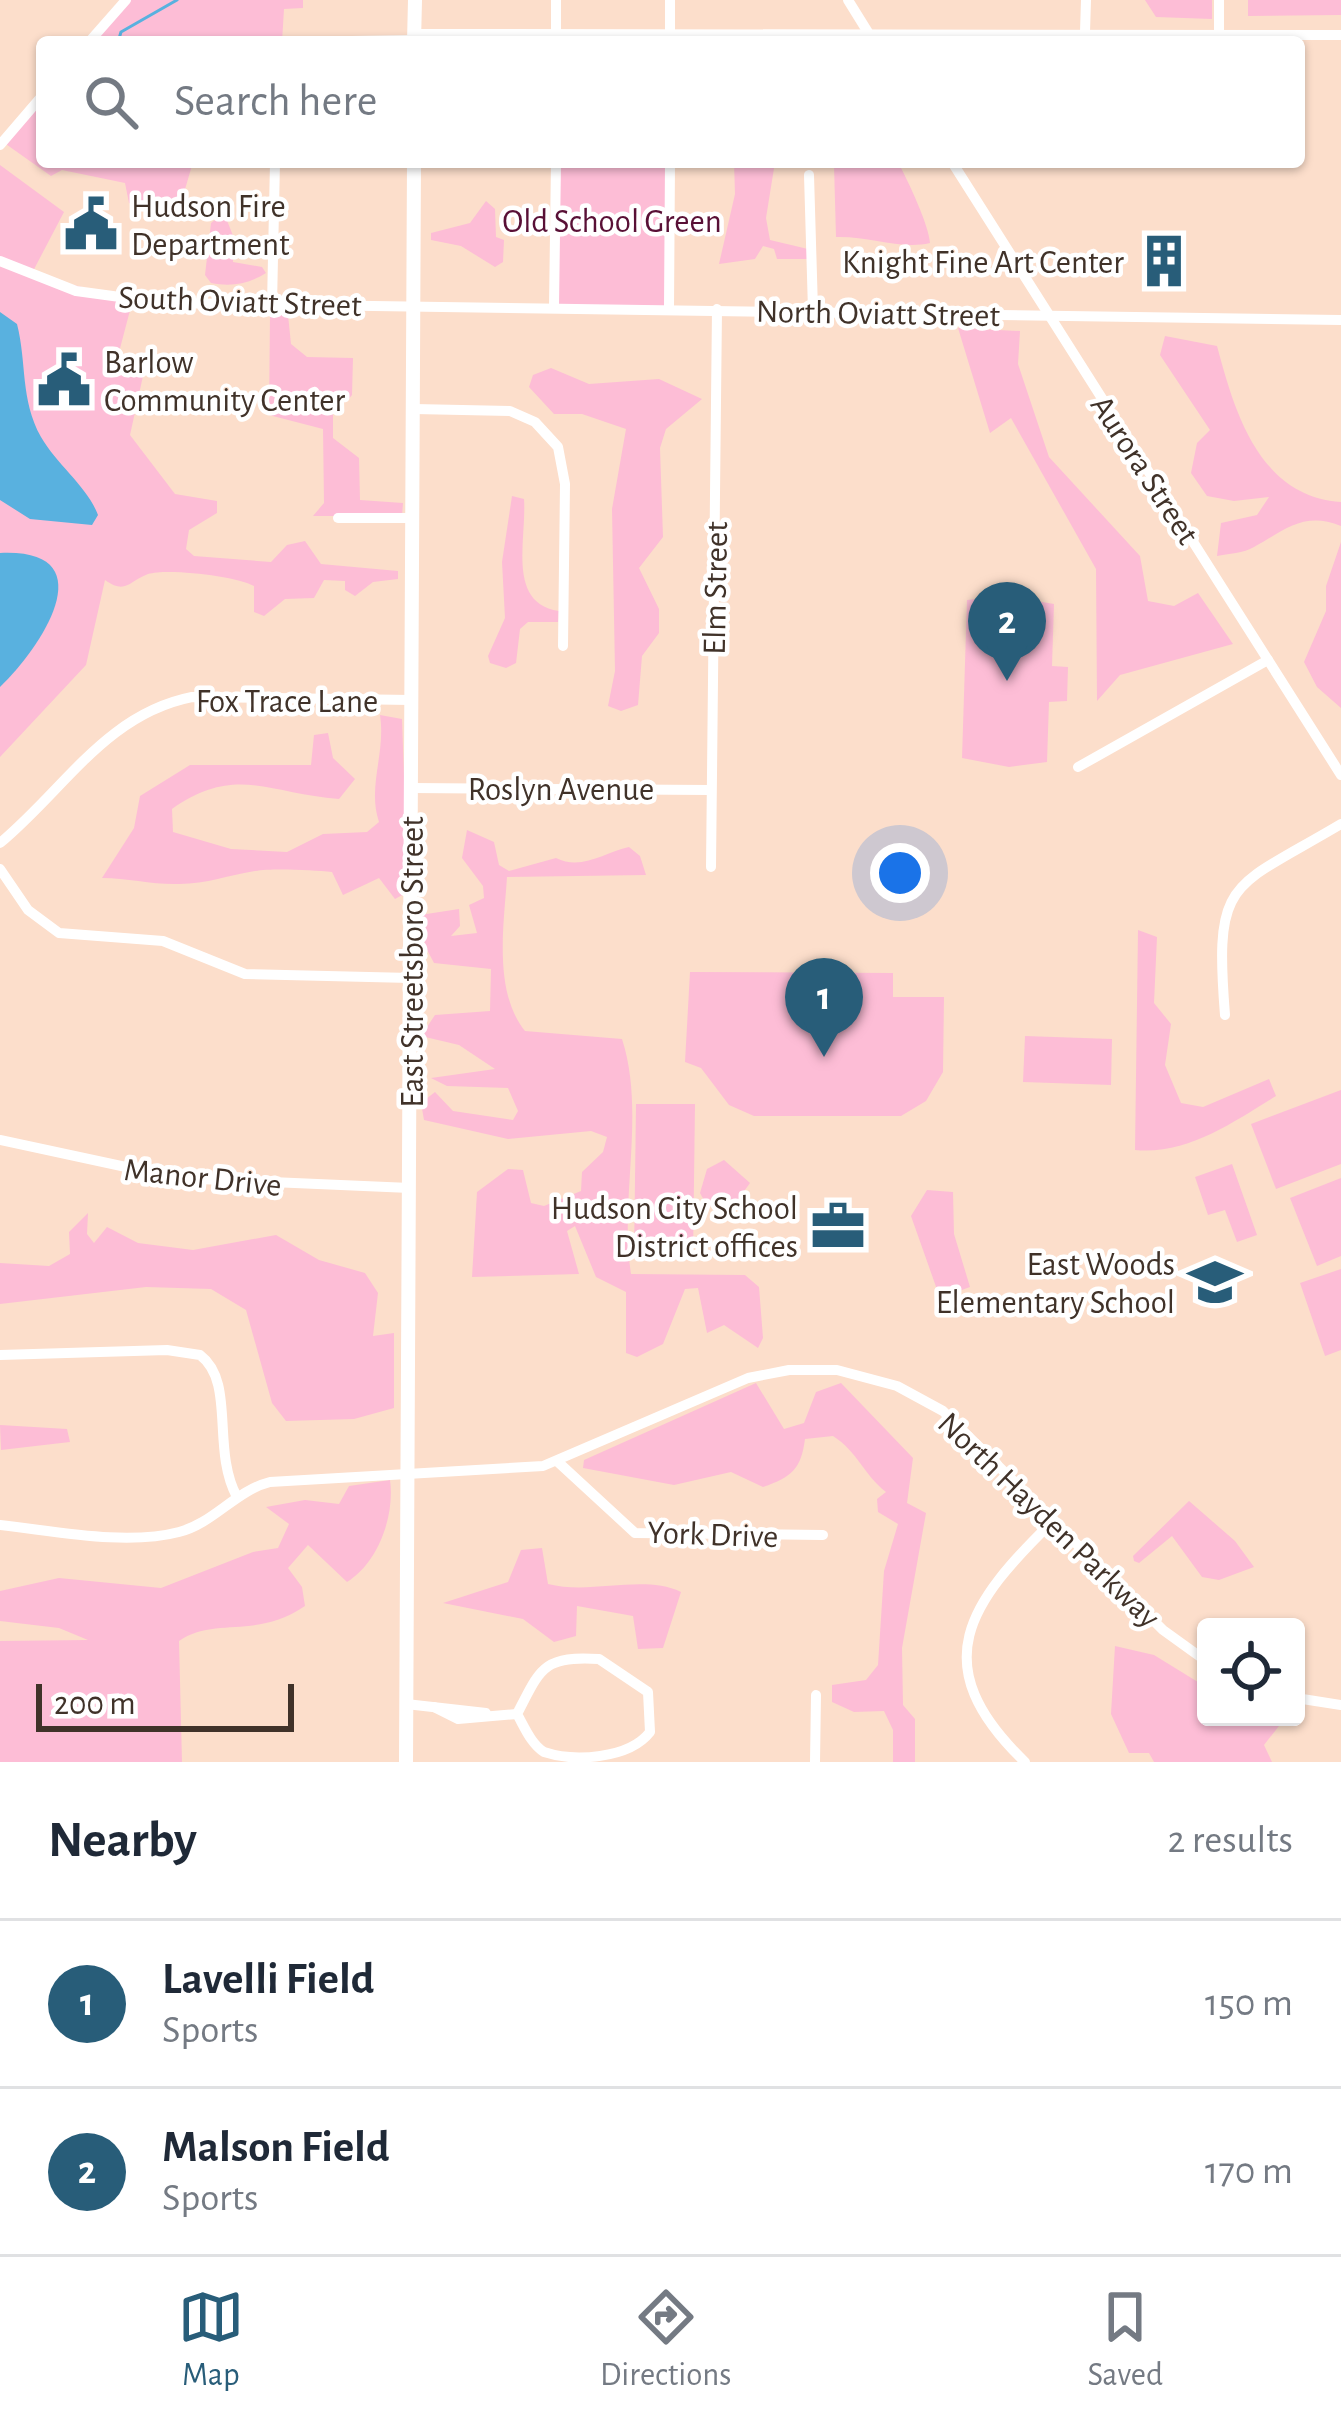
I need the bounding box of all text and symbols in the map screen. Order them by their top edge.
search box [36,36,1305,168]
icon: search [78,69,144,135]
text: Search here [174,79,377,124]
place label: Hudson Fire Department [131,191,290,262]
public building icon: Hudson Fire Department [62,195,120,253]
park label: Old School Green [502,206,722,239]
building icon: Knight Fine Art Center [1135,232,1193,290]
place label: Knight Fine Art Center [842,247,1124,280]
street label: South Oviatt Street [118,282,363,323]
street label: North Oviatt Street [756,296,1001,333]
place label: Barlow Community Center [104,347,345,418]
public building icon: Barlow Community Center [35,351,93,409]
street label: Aurora Street [1084,390,1204,551]
street label: Elm Street [699,521,734,655]
pin: 2 [968,582,1046,681]
street label: Fox Trace Lane [196,686,378,719]
street label: Roslyn Avenue [468,774,654,807]
street label: East Streetsboro Street [397,816,430,1108]
your location [870,843,930,903]
pin: 1 [785,958,863,1057]
street label: Manor Drive [122,1154,283,1203]
place label: Hudson City School District offices [551,1193,798,1264]
office icon: Hudson City School District offices [809,1197,867,1255]
place label: East Woods Elementary School [936,1249,1175,1320]
school or university icon: East Woods Elementary School [1186,1253,1244,1311]
street label: North Hayden Parkway [931,1407,1166,1635]
street label: York Drive [647,1517,779,1554]
map controls [1197,1618,1305,1726]
button: locate [1197,1618,1305,1726]
scale bar [36,1678,294,1731]
text: 200 m [54,1688,136,1721]
text: Nearby [48,1815,197,1866]
text: 2 results [1167,1821,1293,1860]
text: Lavelli Field [162,1957,374,2002]
text: 1 [80,1984,94,2023]
text: 150 m [1205,1984,1293,2023]
text: Sports [162,2011,259,2050]
text: Malson Field [162,2125,390,2170]
text: 2 [78,2152,96,2191]
text: 170 m [1205,2152,1293,2191]
text: Sports [162,2179,259,2218]
tab: Map [178,2284,244,2396]
tab: Directions [600,2284,731,2396]
tab: Saved [1087,2284,1163,2396]

